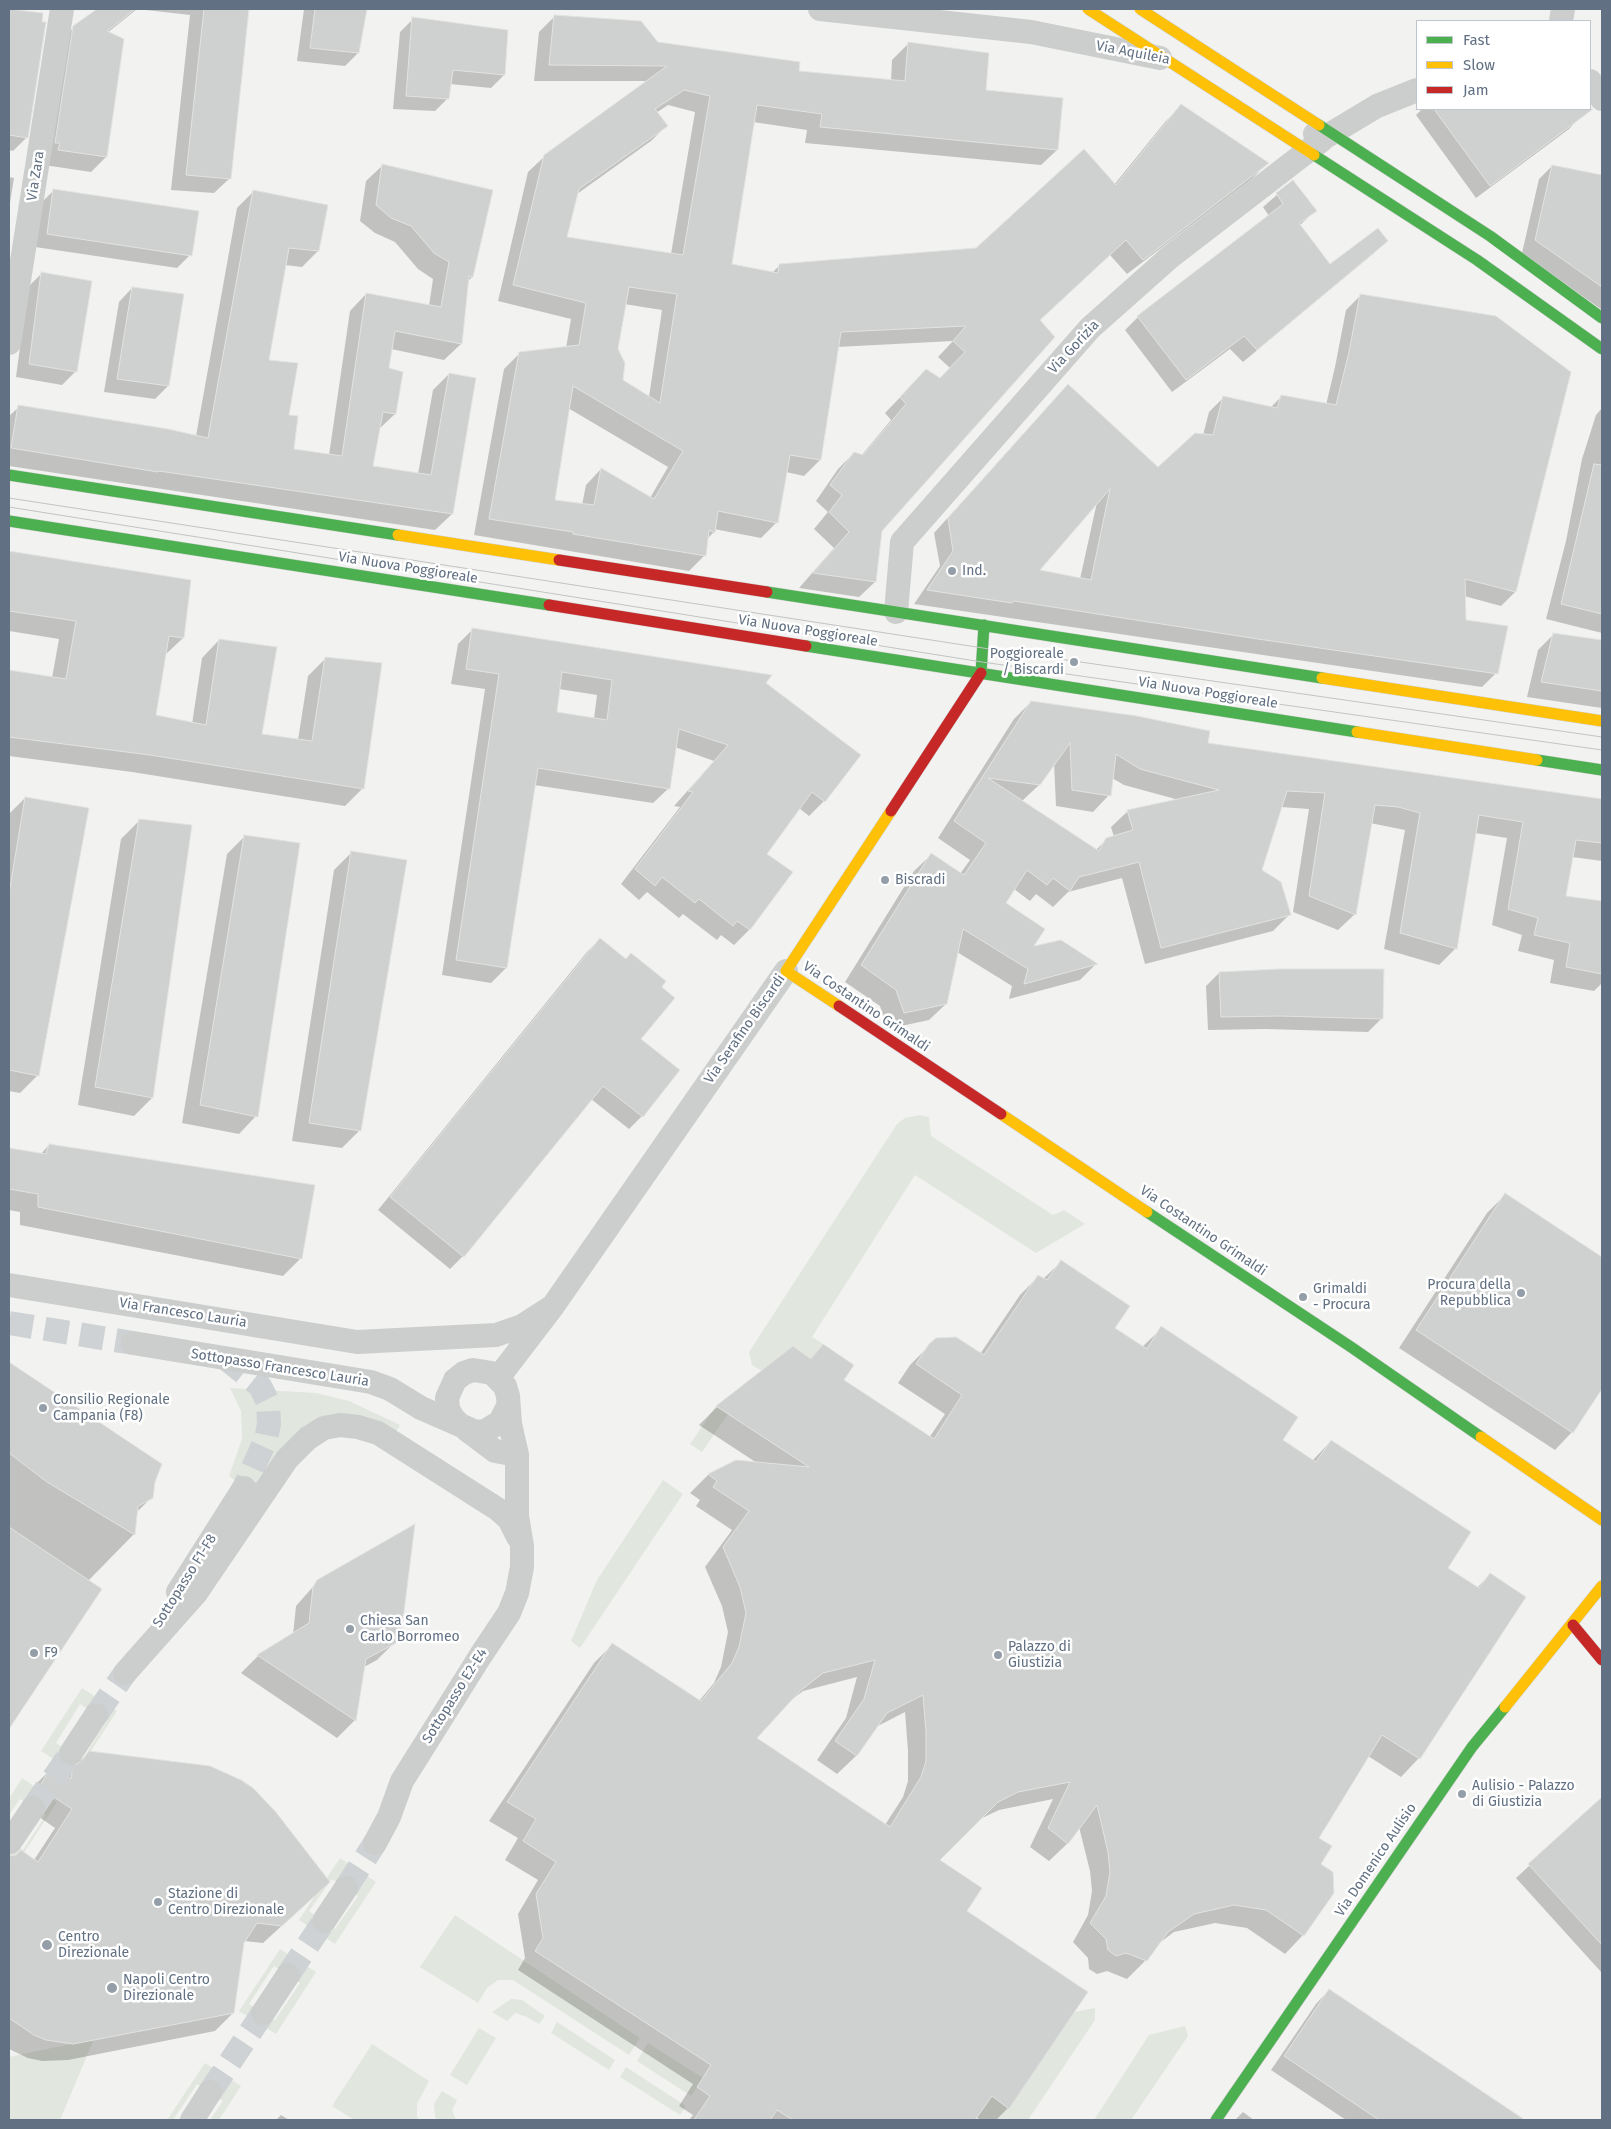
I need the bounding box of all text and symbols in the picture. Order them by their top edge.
legend [1416,20,1591,110]
text: Fast [1463,31,1490,49]
street label: Via Aquileia [1095,38,1171,68]
text: Slow [1463,56,1495,74]
text: Jam [1463,81,1489,99]
street label: Via Zara [24,150,48,202]
street label: Via Gorizia [1045,317,1103,377]
street label: Via Nuova Poggioreale [337,549,479,587]
place label: Ind. [962,563,986,579]
marker: Ind. [946,565,958,577]
street label: Via Nuova Poggioreale [737,612,879,650]
place label: Poggioreale / Biscardi [990,646,1064,679]
marker: Poggioreale / Biscardi [1068,656,1080,668]
street label: Via Nuova Poggioreale [1137,674,1279,712]
place label: Biscradi [895,872,946,888]
marker: Biscradi [879,874,891,886]
street label: Via Costantino Grimaldi [799,958,933,1056]
street label: Via Serafino Biscardi [701,971,789,1087]
street label: Via Costantino Grimaldi [1136,1182,1270,1280]
place label: Procura della Repubblica [1427,1277,1511,1310]
place label: Grimaldi - Procura [1313,1281,1371,1314]
marker: Procura della Repubblica [1515,1287,1527,1299]
marker: Grimaldi - Procura [1297,1291,1309,1303]
street label: Via Francesco Lauria [118,1295,248,1331]
street label: Sottopasso Francesco Lauria [190,1346,370,1390]
place label: Consilio Regionale Campania (F8) [53,1392,170,1424]
marker: Consilio Regionale Campania (F8) [37,1402,49,1414]
street label: Sottopasso F1-F8 [150,1531,220,1631]
place label: Chiesa San Carlo Borromeo [360,1613,460,1645]
marker: Chiesa San Carlo Borromeo [344,1623,356,1635]
place label: Palazzo di Giustizia [1008,1639,1071,1671]
place label: F9 [44,1645,58,1661]
street label: Sottopasso E2-E4 [419,1645,491,1747]
marker: F9 [28,1647,40,1659]
marker: Palazzo di Giustizia [992,1649,1004,1661]
place label: Aulisio - Palazzo di Giustizia [1472,1778,1575,1810]
marker: Aulisio - Palazzo di Giustizia [1456,1788,1468,1800]
street label: Via Domenico Aulisio [1332,1800,1420,1920]
place label: Stazione di Centro Direzionale [168,1886,284,1918]
marker: Stazione di Centro Direzionale [152,1896,164,1908]
place label: Centro Direzionale [58,1929,129,1961]
marker: Centro Direzionale [40,1938,54,1952]
place label: Napoli Centro Direzionale [123,1972,210,2004]
marker: Napoli Centro Direzionale [105,1981,119,1995]

